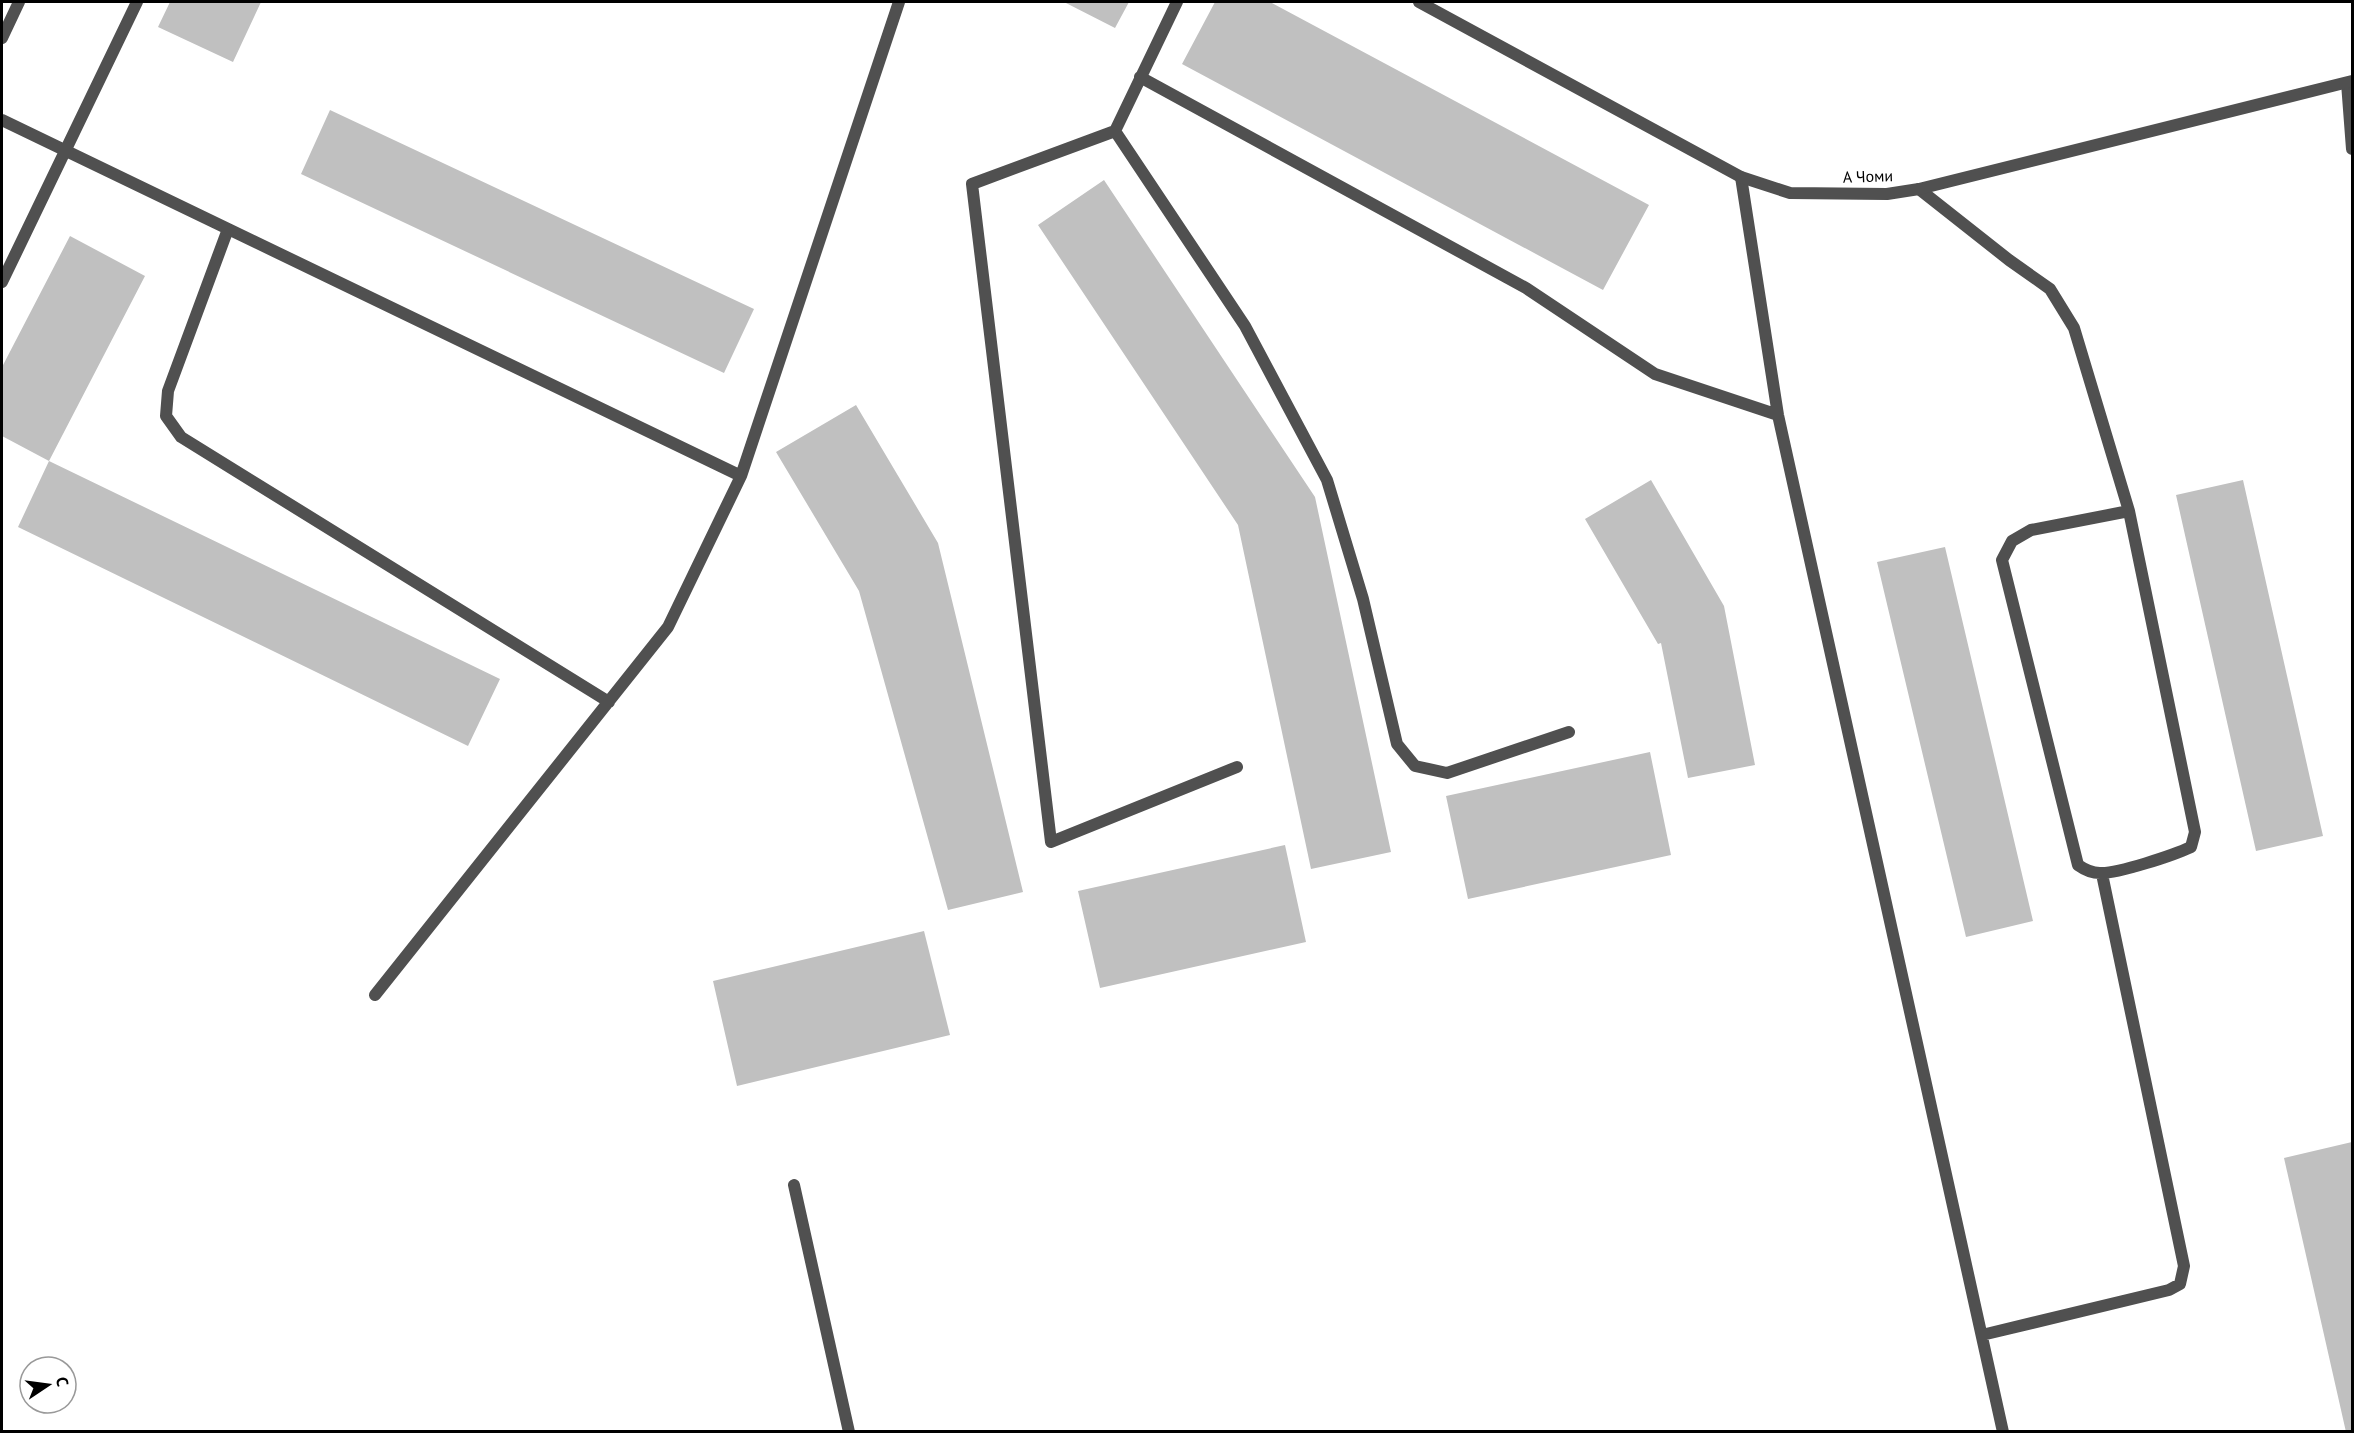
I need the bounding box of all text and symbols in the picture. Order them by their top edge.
street label: А Чоми [1843,165,1893,187]
north arrow [18,1355,78,1415]
text: С [52,1375,73,1388]

